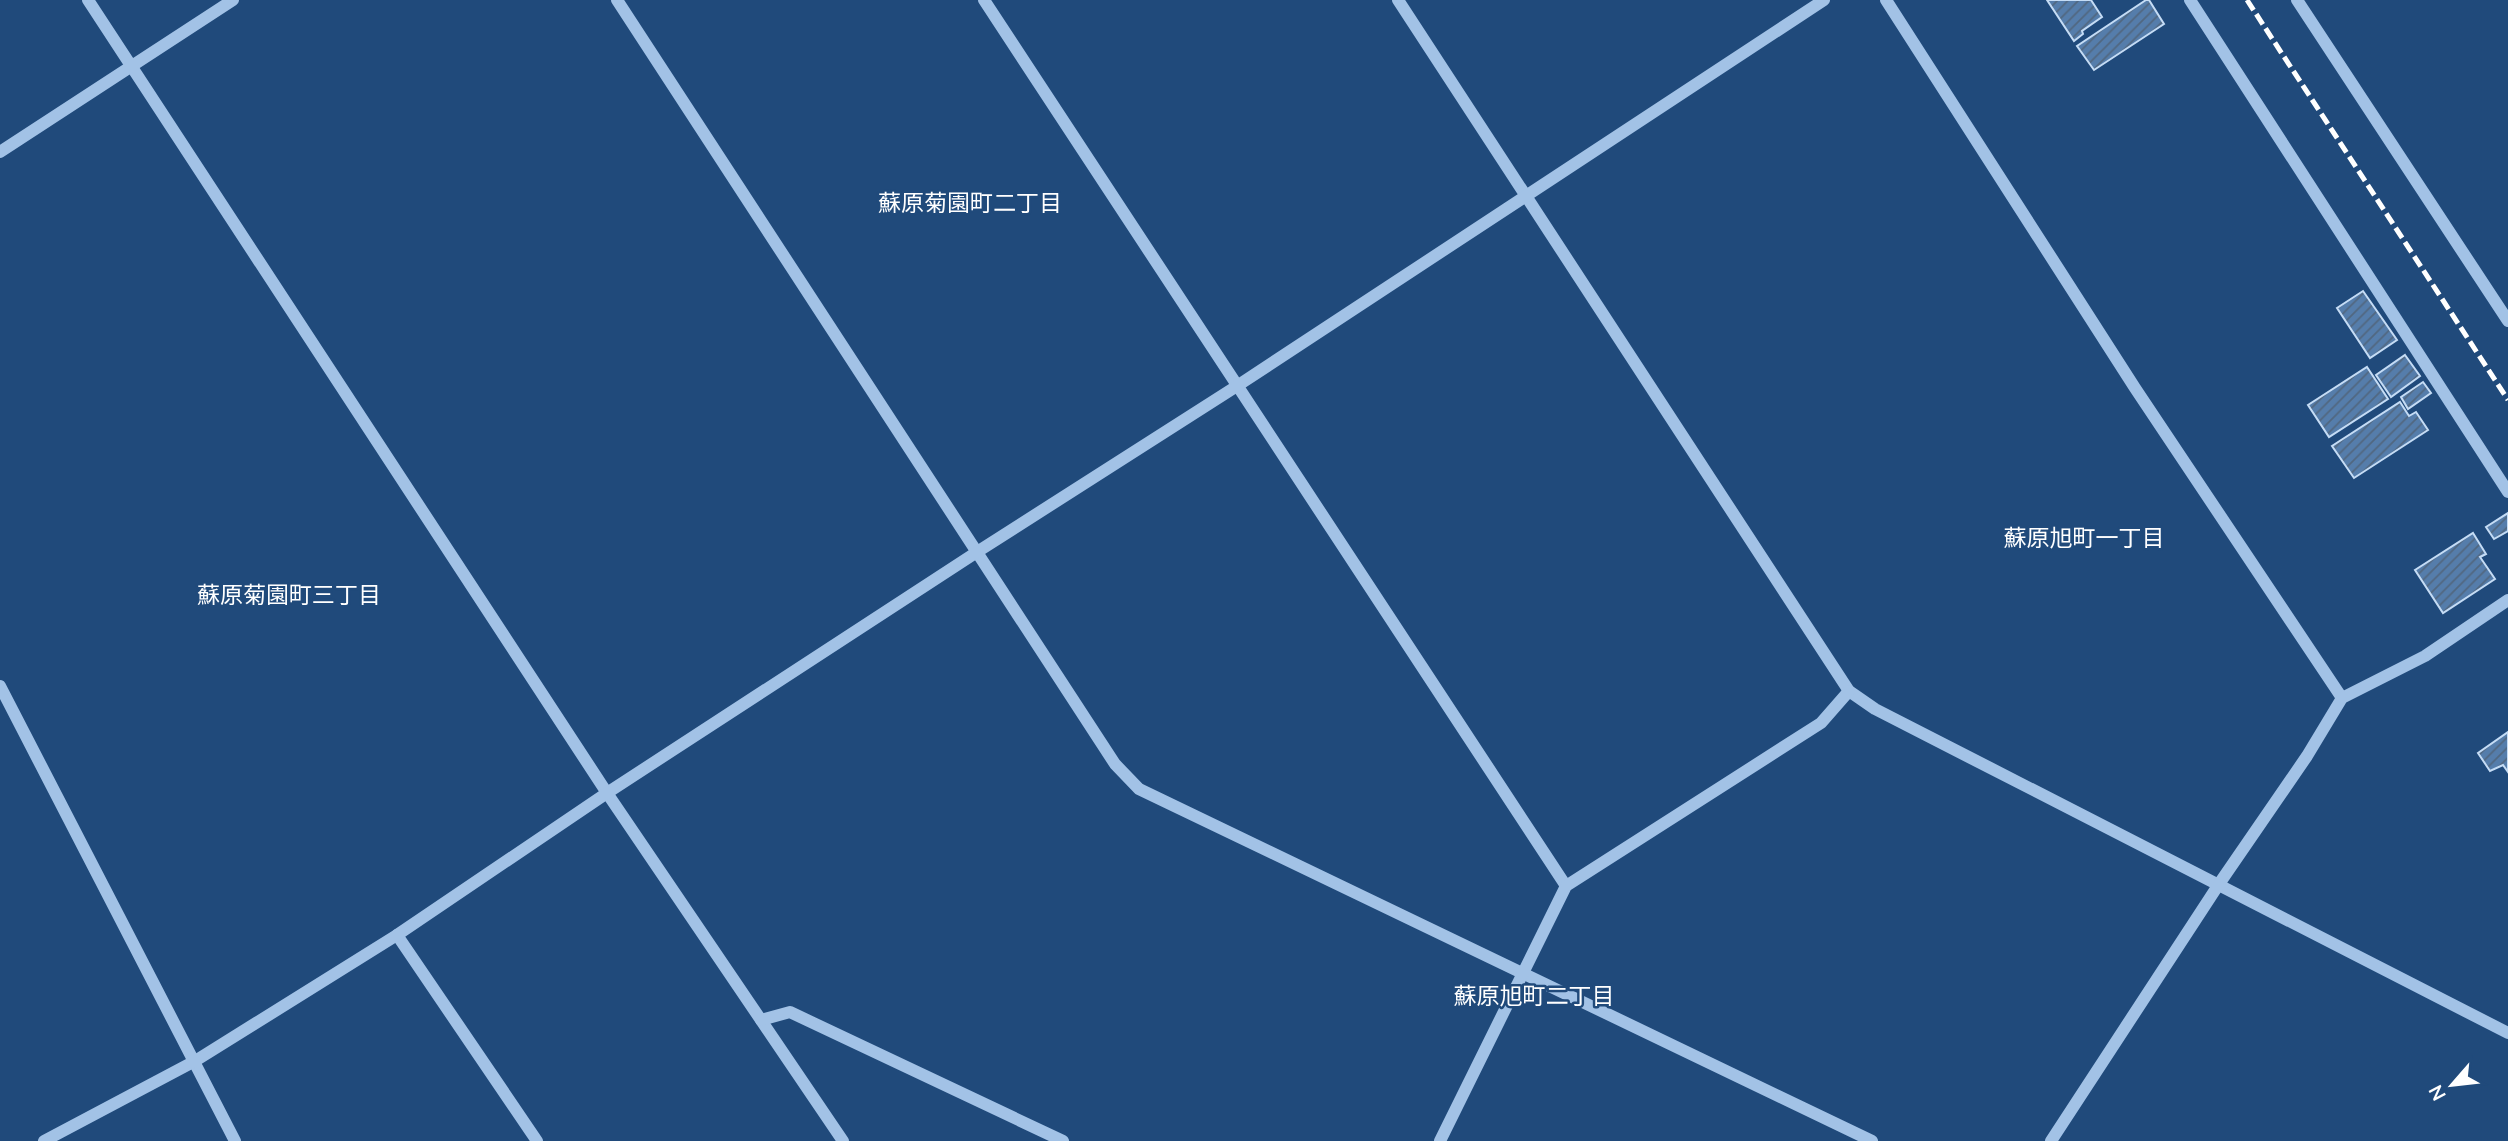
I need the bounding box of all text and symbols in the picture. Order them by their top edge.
district label: 蘇原菊園町二丁目 [878,188,1062,217]
district label: 蘇原旭町一丁目 [2004,523,2165,552]
district label: 蘇原菊園町三丁目 [197,580,381,609]
district label: 蘇原旭町二丁目 [1454,981,1615,1010]
north arrow [2417,1050,2487,1120]
text: N [2423,1081,2451,1105]

